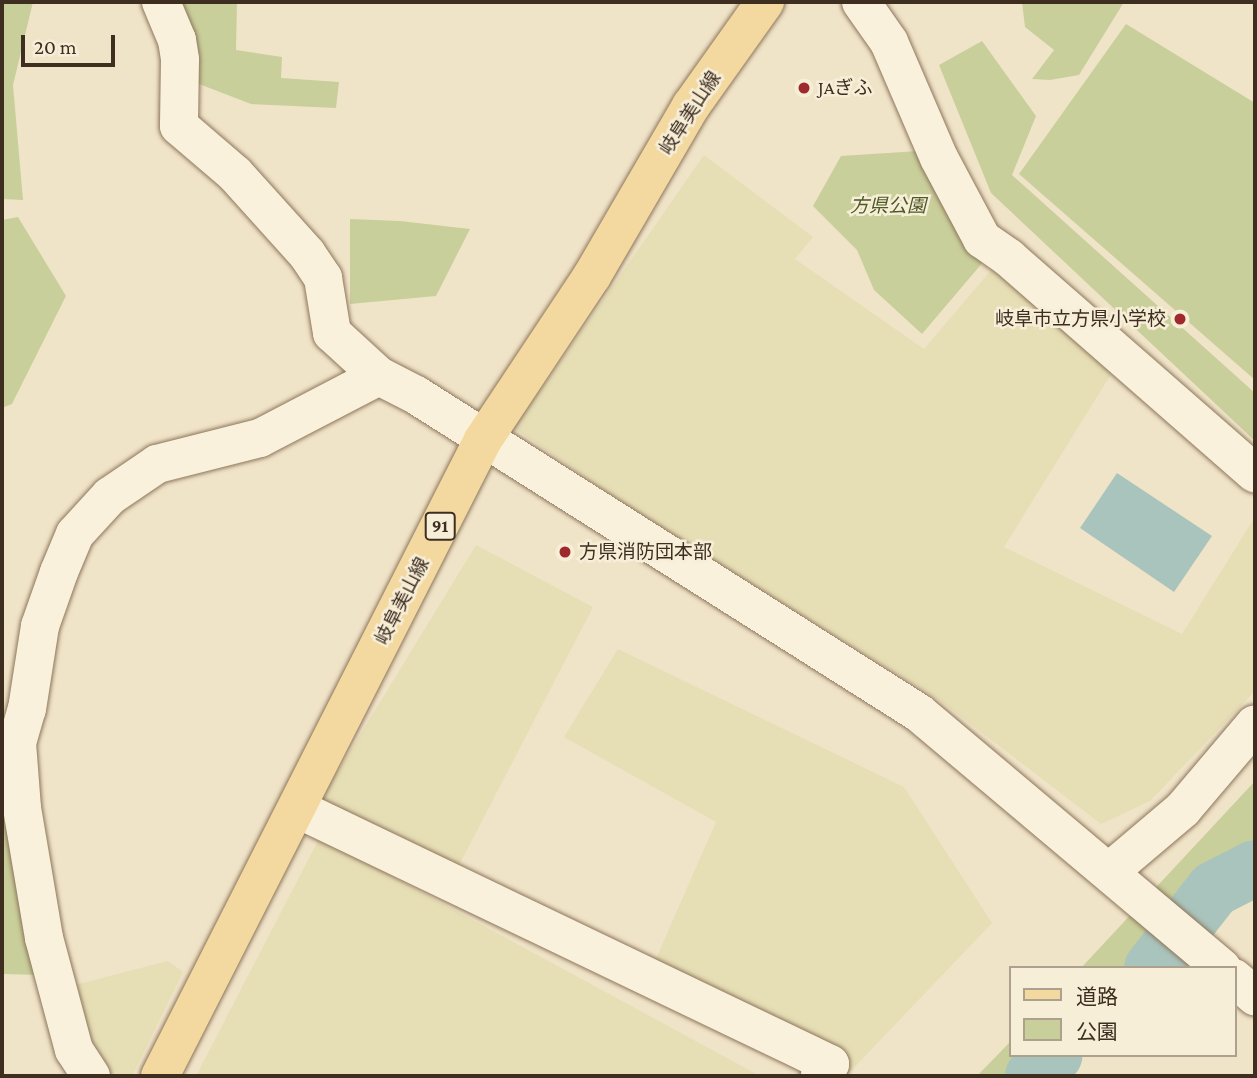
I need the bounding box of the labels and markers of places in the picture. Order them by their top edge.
place label: JAぎふ [818,77,872,99]
marker: JAぎふ [796,80,812,96]
place label: 岐阜市立方県小学校 [995,308,1166,330]
marker: 岐阜市立方県小学校 [1172,311,1188,327]
place label: 方県消防団本部 [579,541,712,563]
marker: 方県消防団本部 [557,544,573,560]

